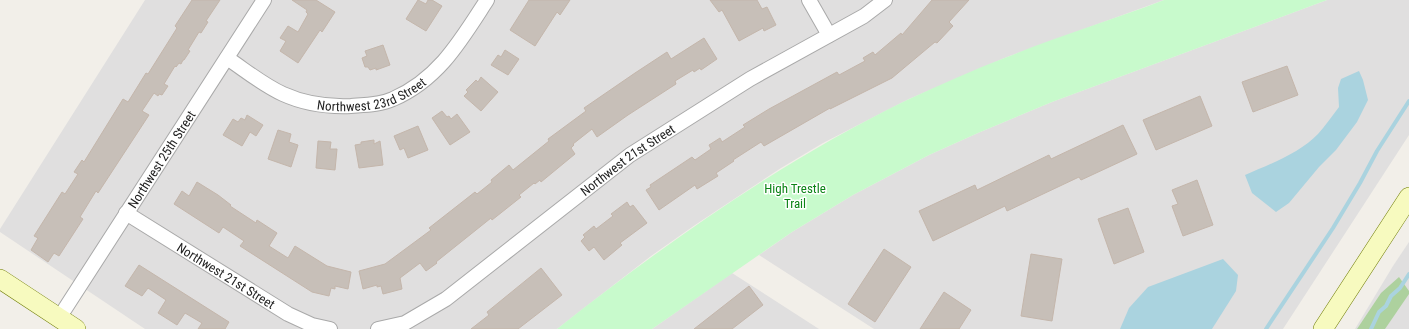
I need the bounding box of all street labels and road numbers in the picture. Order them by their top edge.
street label: Northwest 23rd Street [316,74,429,114]
street label: Northwest 25th Street [125,108,198,211]
street label: Northwest 21st Street [577,121,678,199]
street label: Northwest 21st Street [174,239,278,312]

